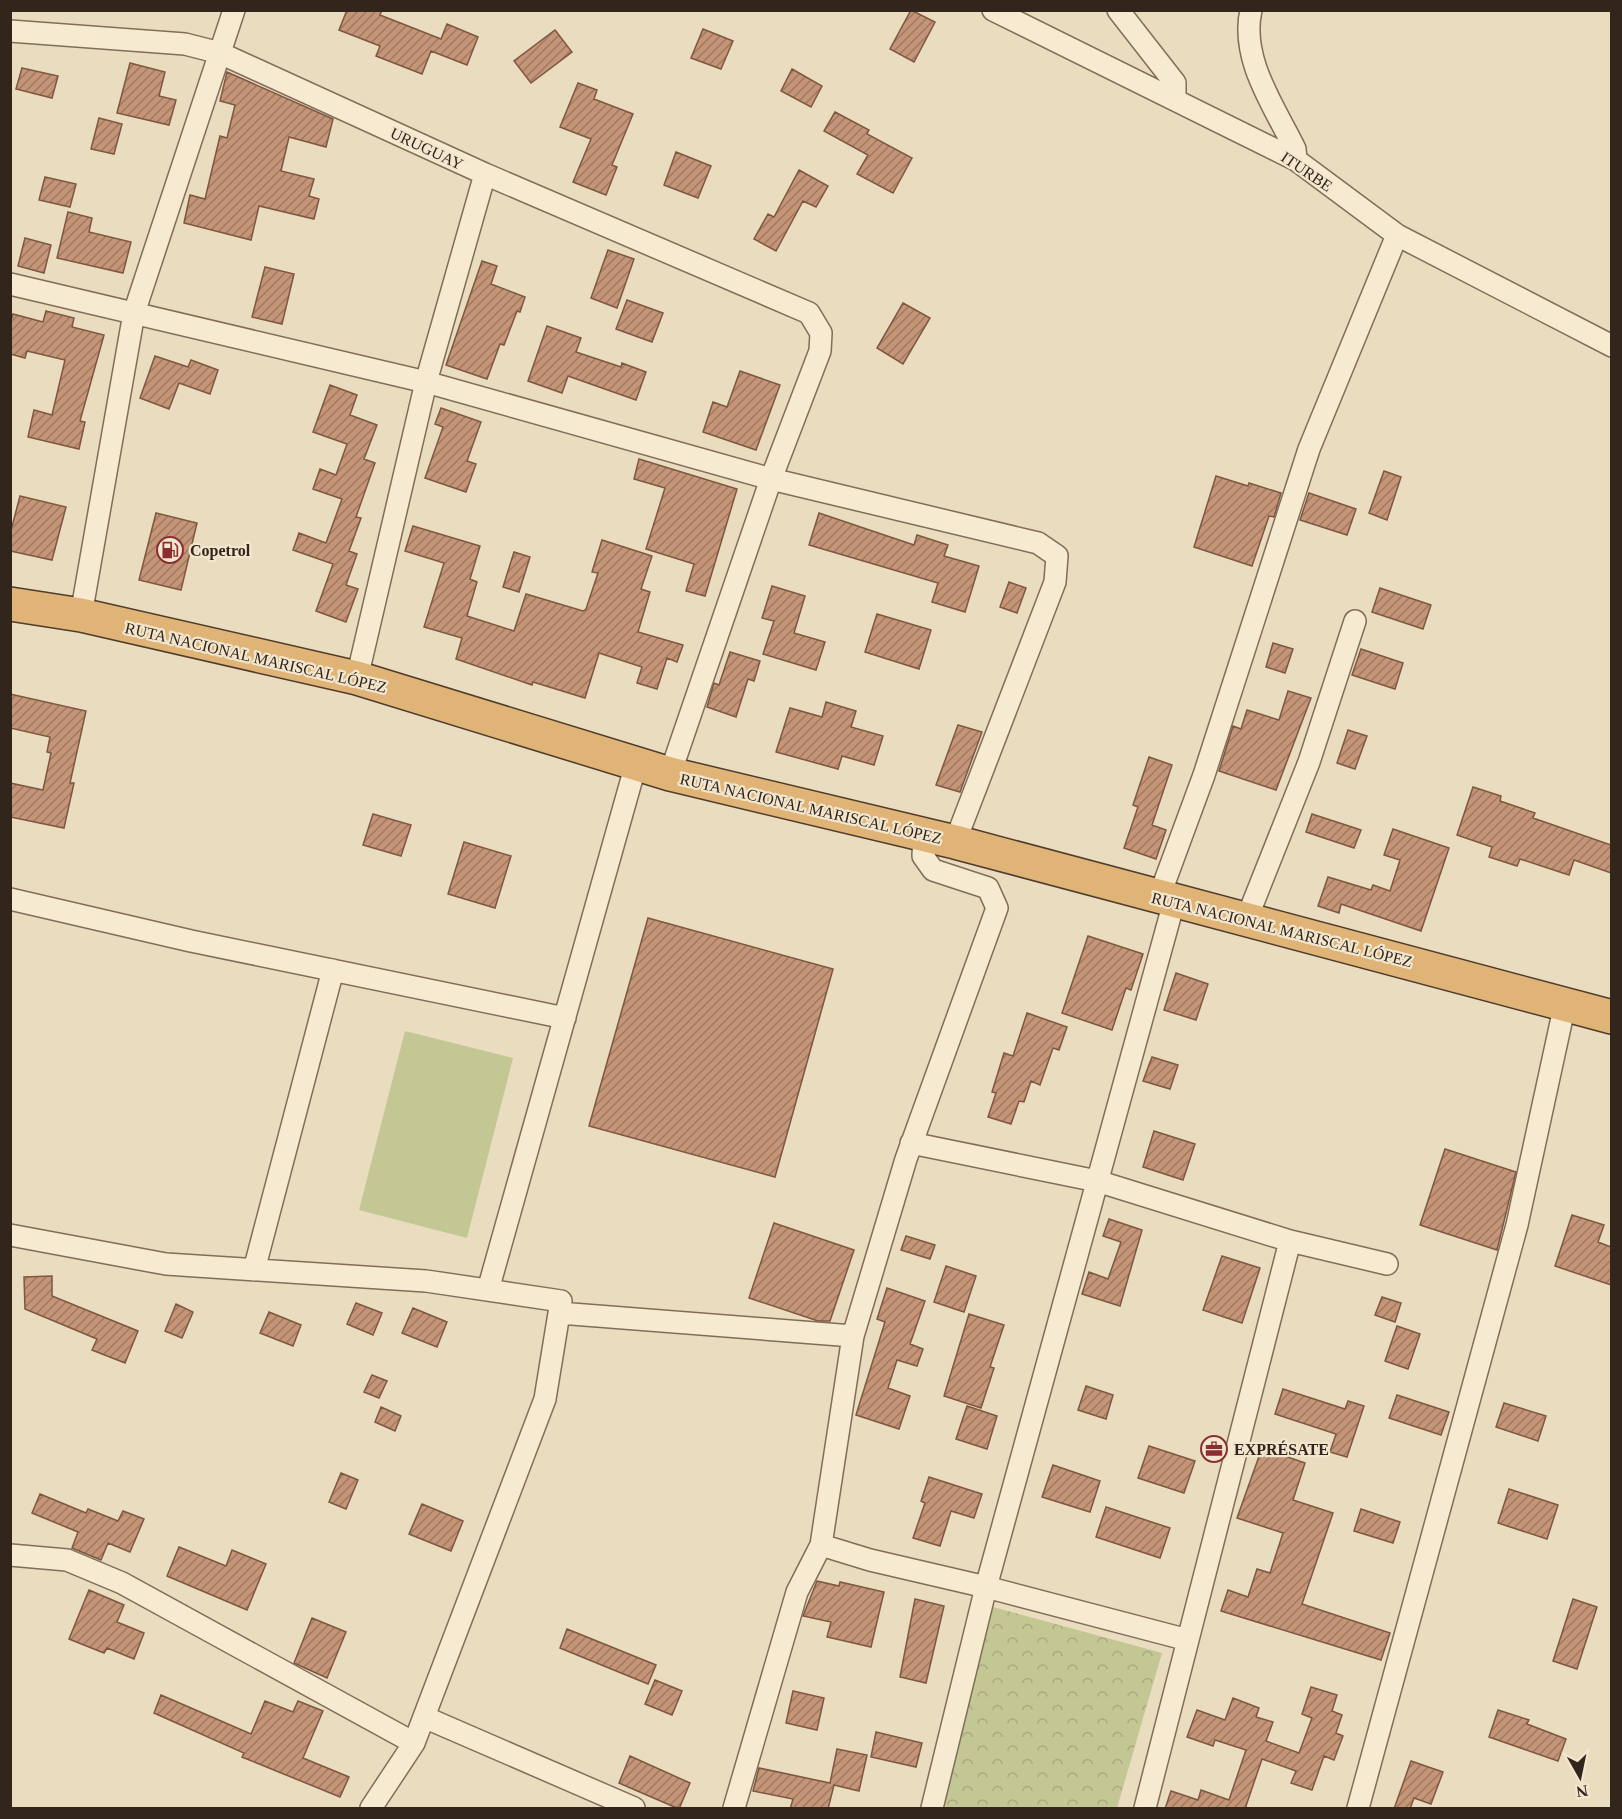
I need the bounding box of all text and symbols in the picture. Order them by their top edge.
street label: URUGUAY [388,124,466,173]
street label: ITURBE [1278,148,1335,195]
fuel station icon: Copetrol [155,535,185,565]
place label: Copetrol [190,542,251,560]
street label: RUTA NACIONAL MARISCAL LÓPEZ [123,618,389,696]
street label: RUTA NACIONAL MARISCAL LÓPEZ [678,769,944,847]
street label: RUTA NACIONAL MARISCAL LÓPEZ [1150,888,1414,970]
office icon: EXPRÉSATE [1199,1434,1229,1464]
place label: EXPRÉSATE [1234,1440,1329,1458]
north arrow [1550,1747,1610,1807]
text: N [1575,1782,1589,1801]

